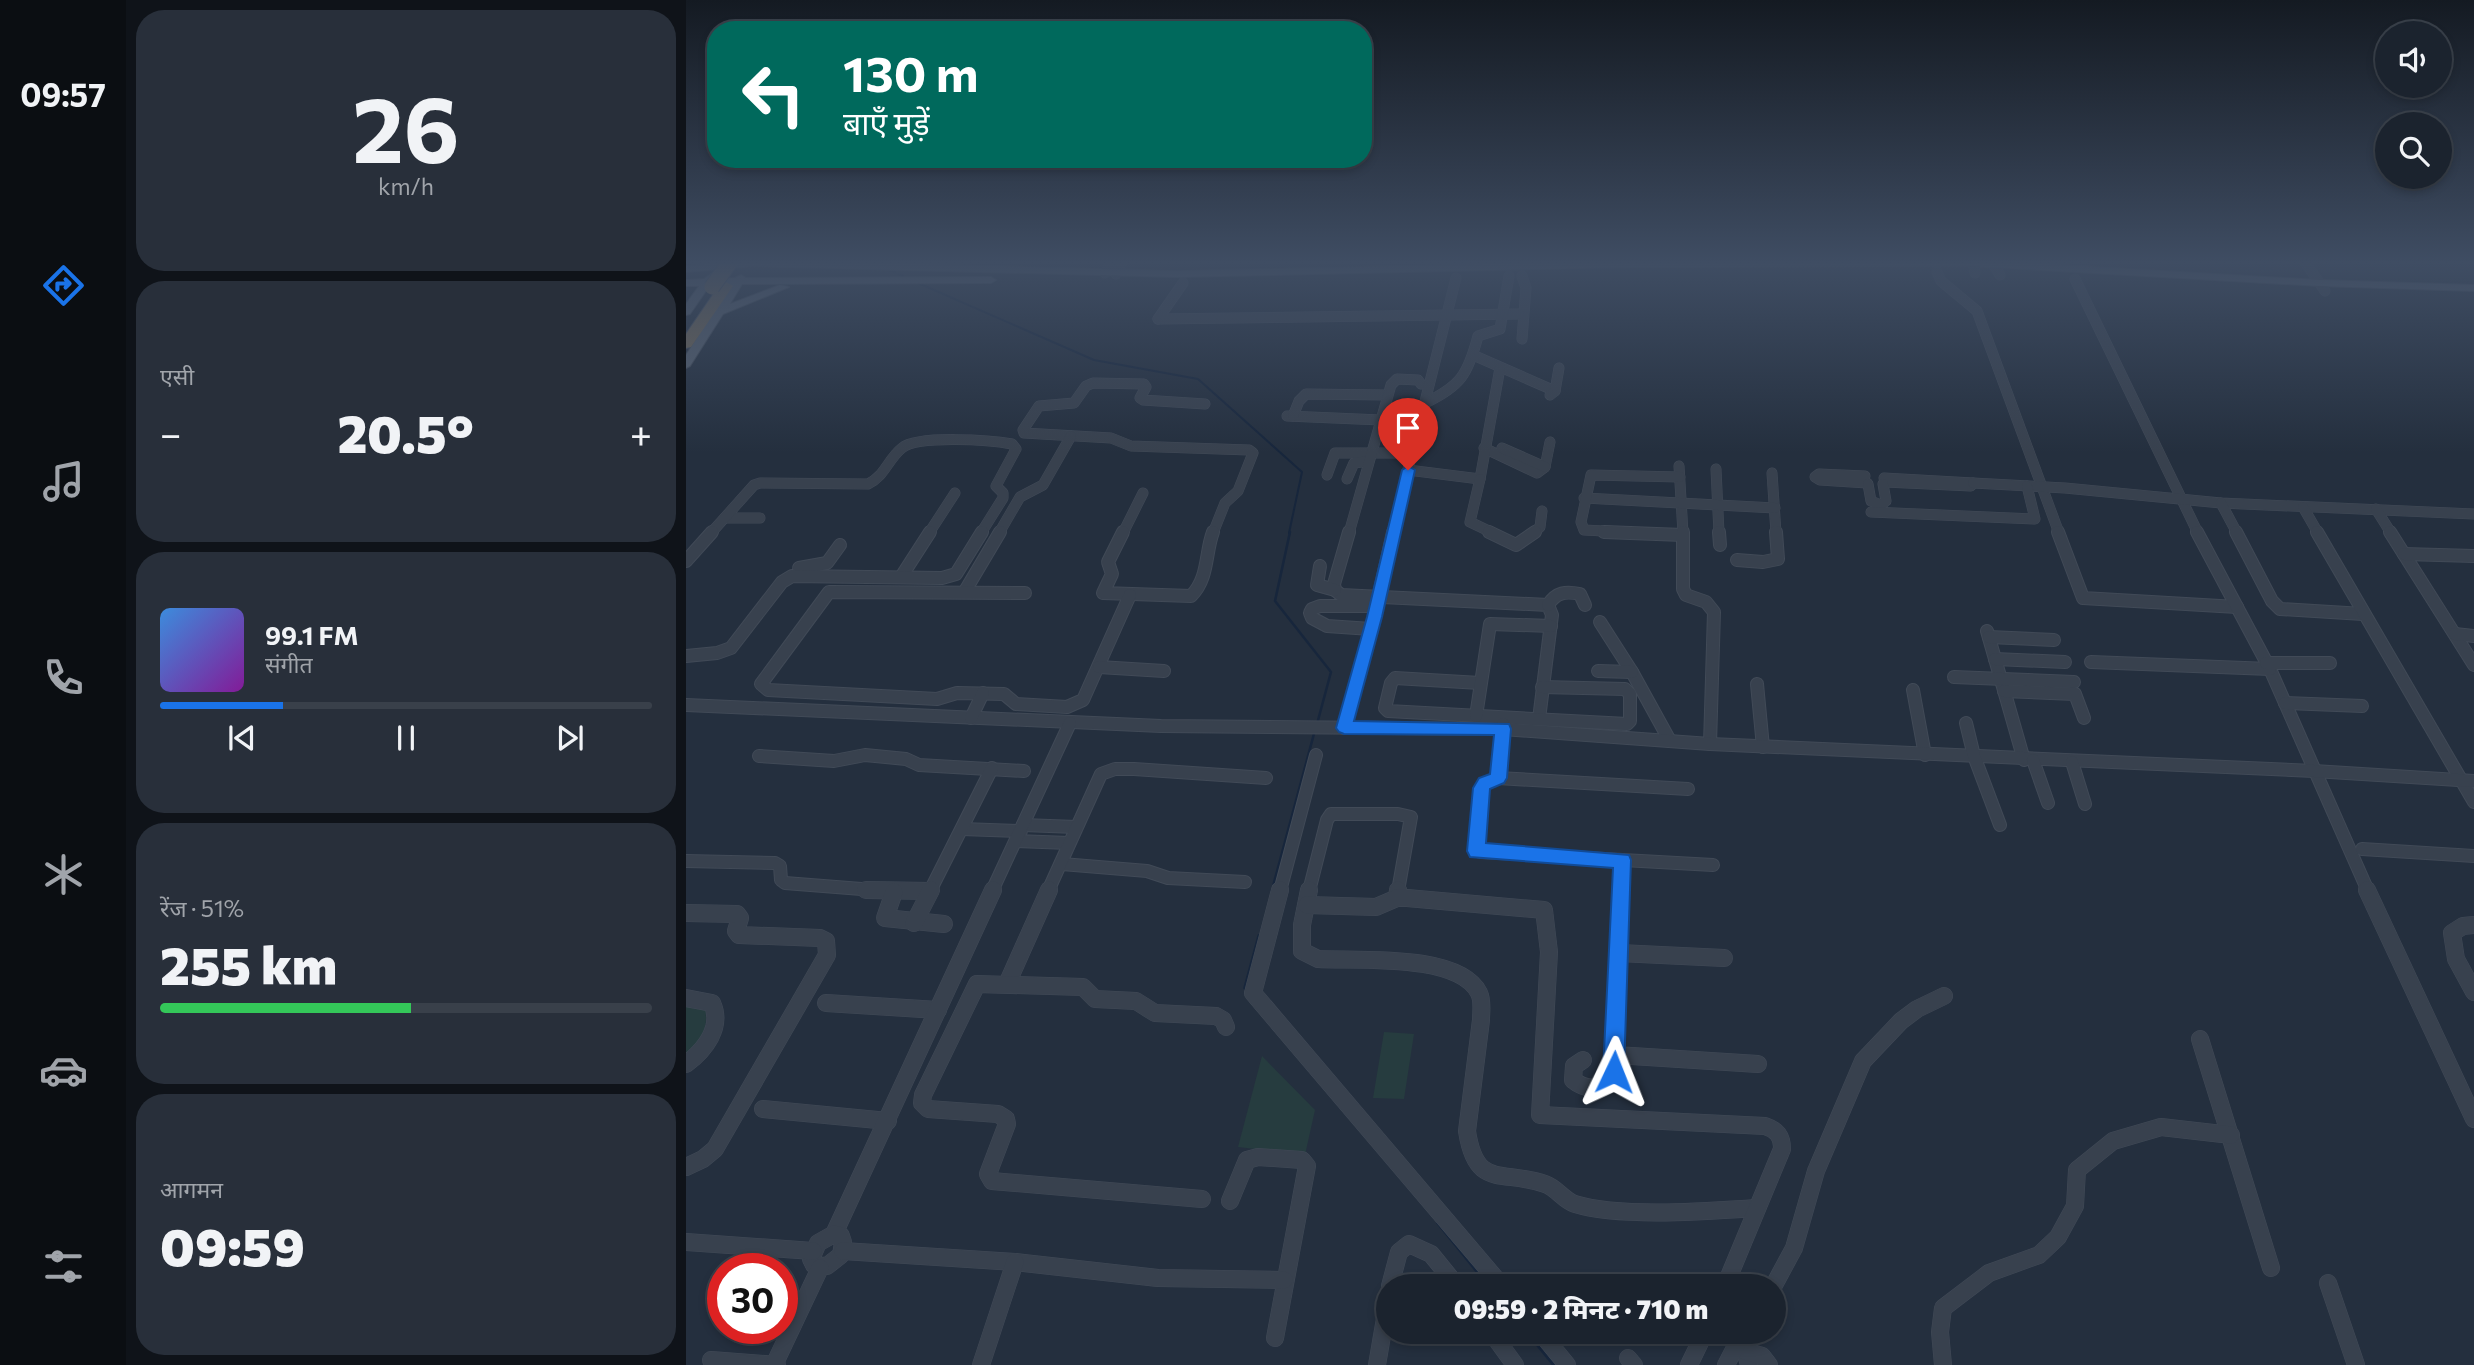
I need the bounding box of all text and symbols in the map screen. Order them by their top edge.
map controls [2375,21,2452,189]
button: sound [2375,21,2452,98]
text: 130 m [843,42,978,102]
icon: left [728,49,819,140]
text: 26 [352,70,460,182]
text: 09:57 [20,74,106,114]
text: बाएँ मुड़ें [843,102,930,142]
button: search [2375,112,2452,189]
text: km/h [378,172,434,200]
icon: directions [39,261,88,310]
text: एसी [160,362,194,390]
pin [1378,398,1438,470]
text: 20.5° [337,400,474,464]
text: − [160,409,182,456]
text: + [630,409,652,456]
icon: arrive [1389,409,1427,447]
icon: music [39,457,88,506]
text: 99.1 FM [265,619,358,650]
text: संगीत [265,650,313,678]
icon: phone [39,653,88,702]
icon: previous [223,719,261,757]
icon: pause [387,719,425,757]
icon: next [551,719,589,757]
icon: climate [39,850,88,899]
text: रेंज · 51% [160,894,244,922]
text: 255 km [160,932,337,996]
position arrow [1577,1035,1651,1109]
icon: car [39,1046,88,1095]
text: आगमन [160,1175,223,1203]
text: 09:59 [160,1213,305,1277]
icon: filters [39,1242,88,1291]
speed limit sign: 30 [707,1253,798,1344]
text: 09:59 · 2 मिनट · 710 m [1454,1293,1708,1324]

